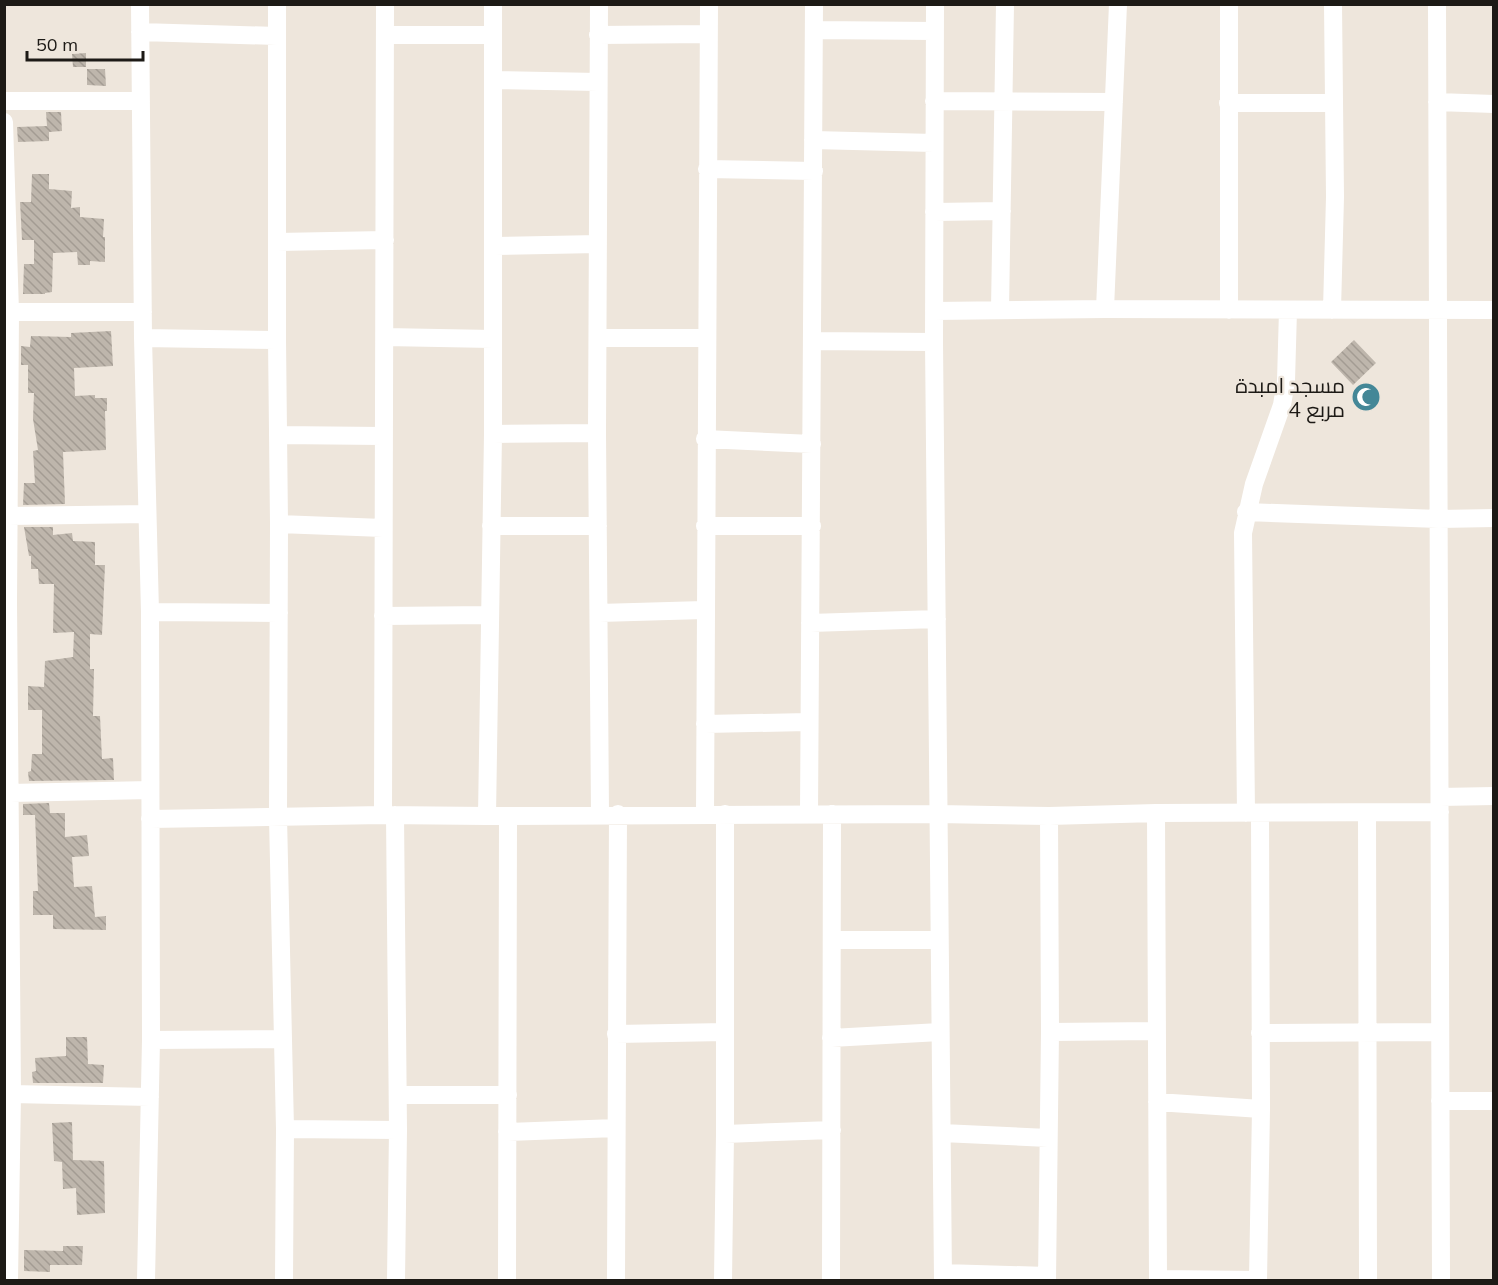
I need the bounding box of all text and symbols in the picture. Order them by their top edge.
scale bar [27,24,142,62]
text: 50 m [36,33,78,56]
place label: مسجد امبدة مربع 4 [1235,372,1345,424]
mosque icon: مسجد امبدة مربع 4 [1350,381,1382,413]

